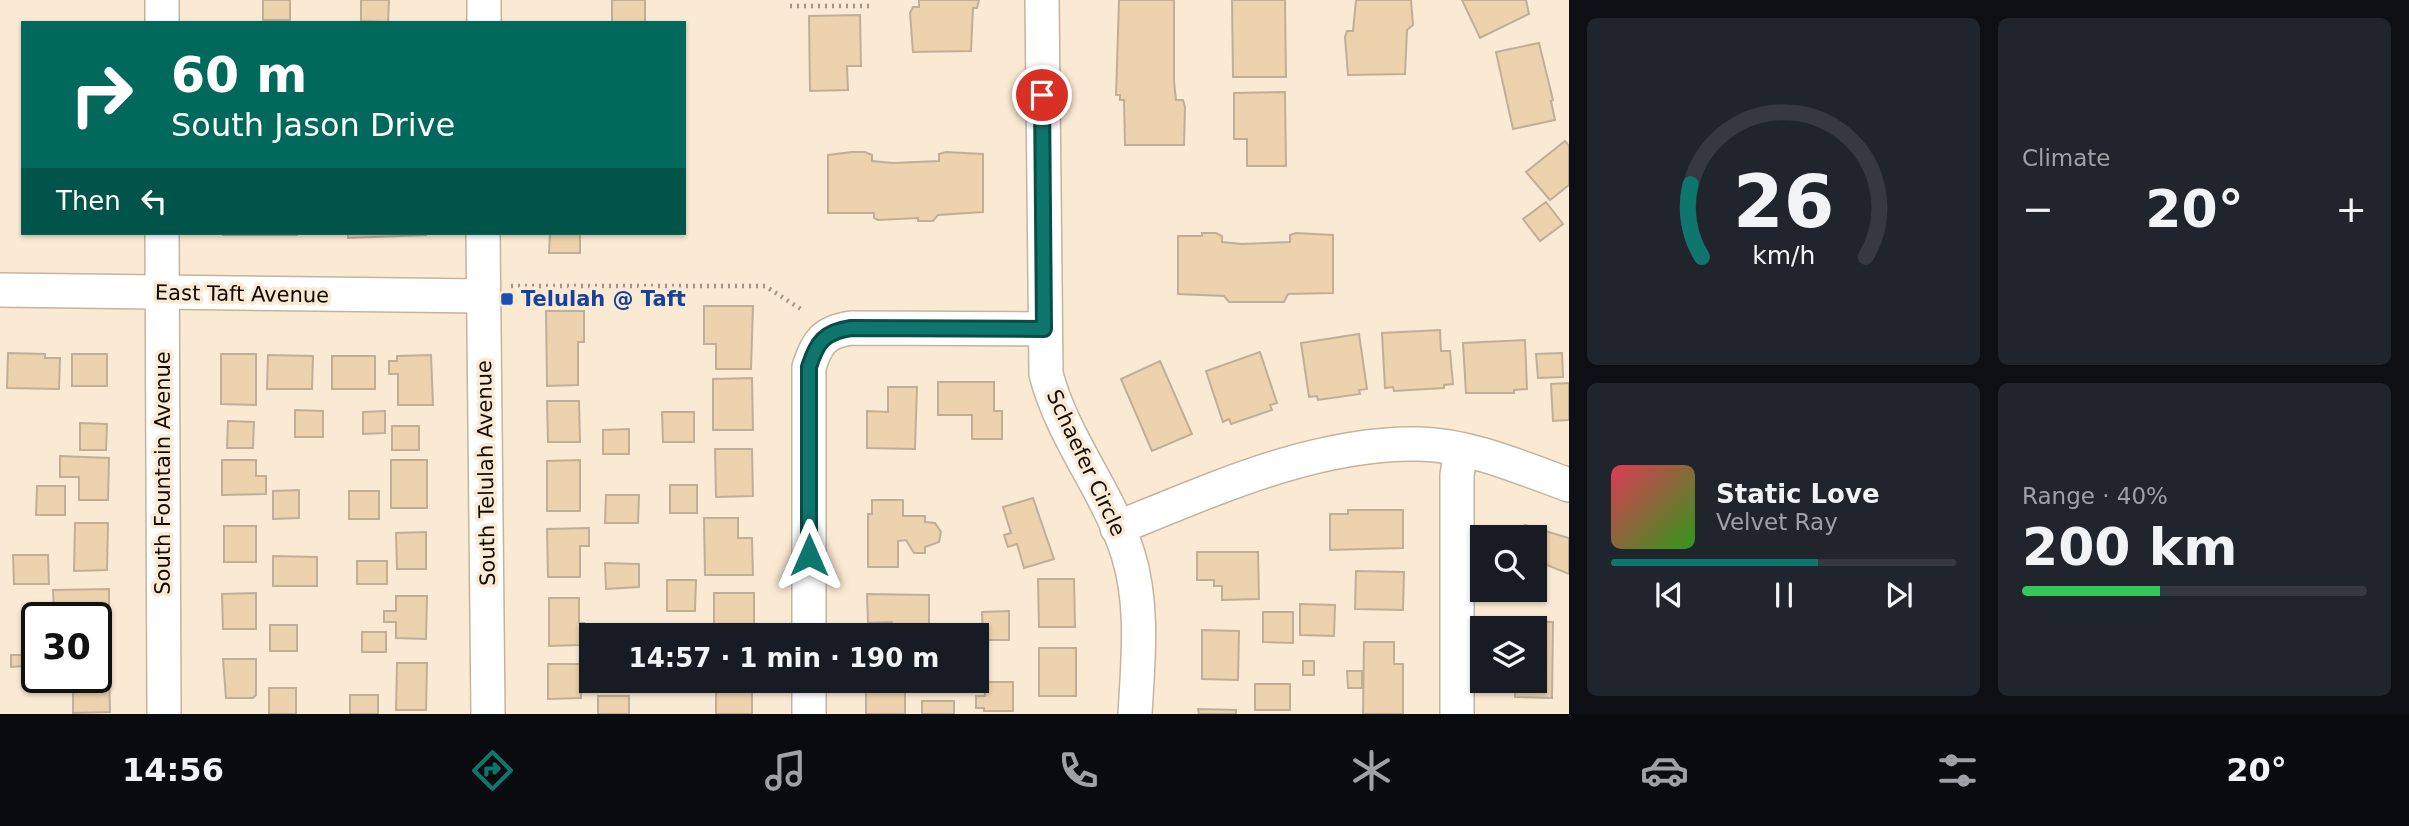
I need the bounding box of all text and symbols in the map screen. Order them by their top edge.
text: 60 m [171,47,307,104]
icon: right [56,49,147,140]
pin [1012,65,1072,125]
icon: arrive [1023,76,1061,114]
text: South Jason Drive [171,106,455,144]
text: Climate [2022,145,2111,171]
text: 26 [1733,160,1834,245]
text: 20° [2145,179,2244,239]
icon: left [135,182,173,220]
text: Then [56,186,121,216]
text: − [2022,187,2054,231]
text: + [2335,187,2367,231]
text: km/h [1752,241,1815,270]
street label: East Taft Avenue [155,280,329,308]
place label: Telulah @ Taft [521,287,686,311]
marker: Telulah @ Taft [499,291,515,307]
street label: South Fountain Avenue [151,351,175,595]
street label: South Telulah Avenue [472,360,500,586]
street label: Schaefer Circle [1042,386,1130,540]
text: Static Love [1716,479,1880,509]
text: Range · 40% [2022,483,2168,509]
text: Velvet Ray [1716,509,1838,535]
text: 200 km [2022,517,2237,577]
position arrow [772,518,846,592]
map controls [1470,525,1547,693]
button: search [1470,525,1547,602]
icon: previous [1650,576,1688,614]
icon: pause [1765,576,1803,614]
icon: next [1880,576,1918,614]
speed limit sign: 30 [21,602,112,693]
button: layers [1470,616,1547,693]
text: 14:57 · 1 min · 190 m [629,643,939,673]
icon: directions [468,746,517,795]
icon: music [761,746,810,795]
icon: phone [1054,746,1103,795]
icon: climate [1347,746,1396,795]
icon: car [1640,746,1689,795]
icon: filters [1933,746,1982,795]
text: 14:56 [122,751,224,789]
text: 20° [2226,751,2287,789]

